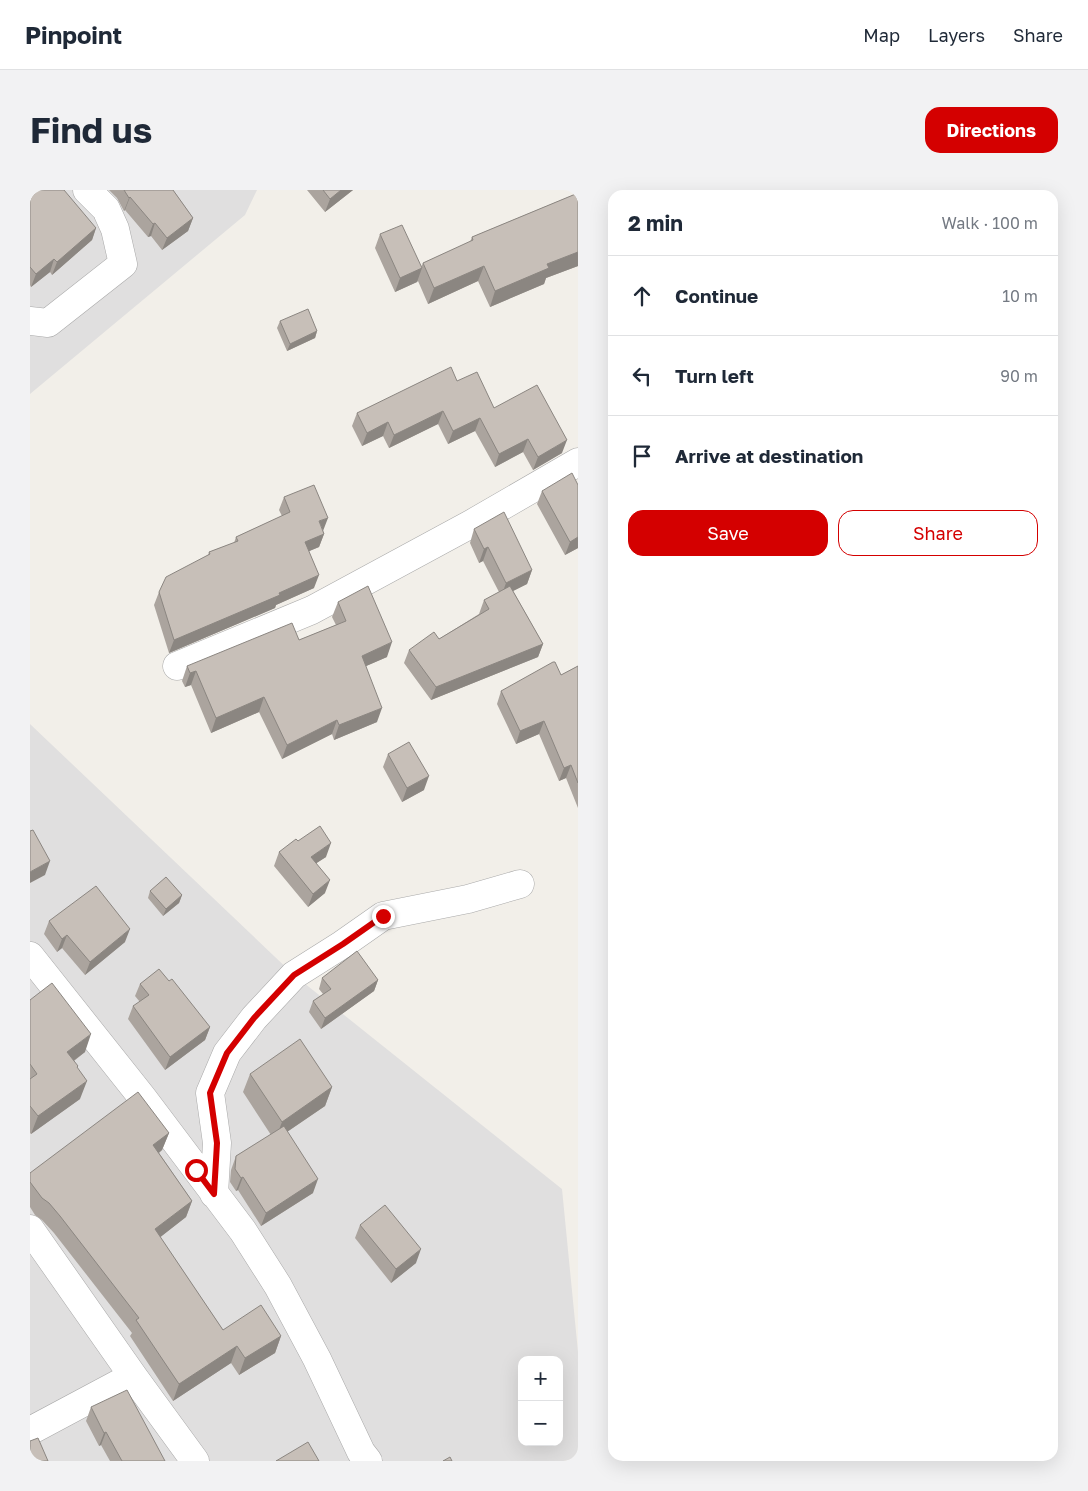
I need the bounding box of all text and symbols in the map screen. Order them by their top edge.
text: Pinpoint [25,20,122,49]
text: Map [863,24,900,46]
text: Layers [928,24,985,46]
text: Share [1013,24,1063,46]
button: Directions [925,107,1058,153]
text: Find us [30,109,152,151]
text: 2 min [628,210,683,236]
text: Walk · 100 m [942,213,1038,233]
icon: ahead [628,282,656,310]
text: Continue [675,284,758,307]
text: 10 m [1002,286,1038,306]
icon: left [628,362,656,390]
text: Turn left [675,364,754,387]
text: 90 m [1000,366,1038,386]
icon: arrive [628,442,656,470]
text: Arrive at destination [675,444,863,467]
button: Save [628,510,828,556]
button: Share [838,510,1038,556]
route end [372,905,395,928]
route start [185,1159,208,1182]
map controls [518,1356,563,1446]
button: + [518,1356,563,1401]
button: − [518,1401,563,1446]

